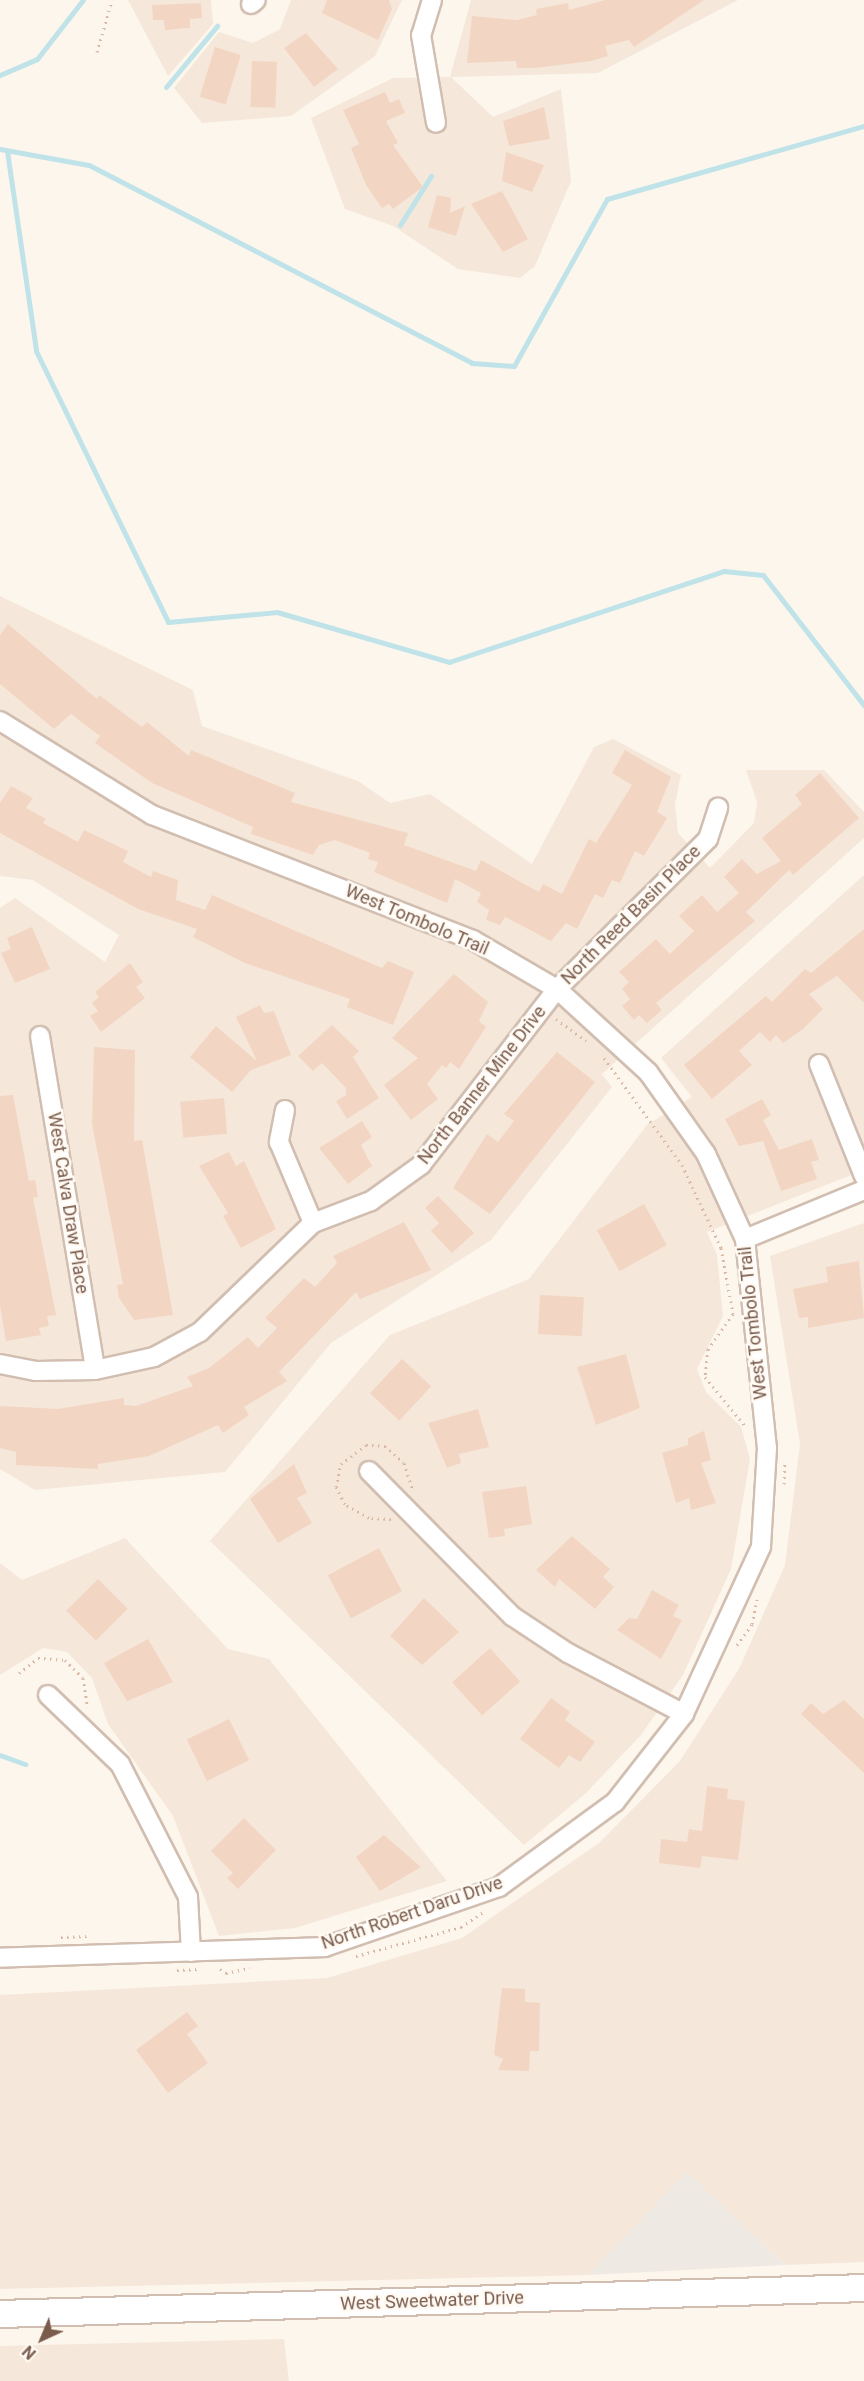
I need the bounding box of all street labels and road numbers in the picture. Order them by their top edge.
street label: North Reed Basin Place [557,841,705,989]
street label: West Tombolo Trail [342,880,492,960]
street label: North Banner Mine Drive [413,1001,551,1169]
street label: West Calva Draw Place [43,1111,93,1295]
street label: West Tombolo Trail [734,1245,772,1401]
street label: North Robert Daru Drive [318,1872,506,1954]
street label: West Sweetwater Drive [340,2287,524,2315]

